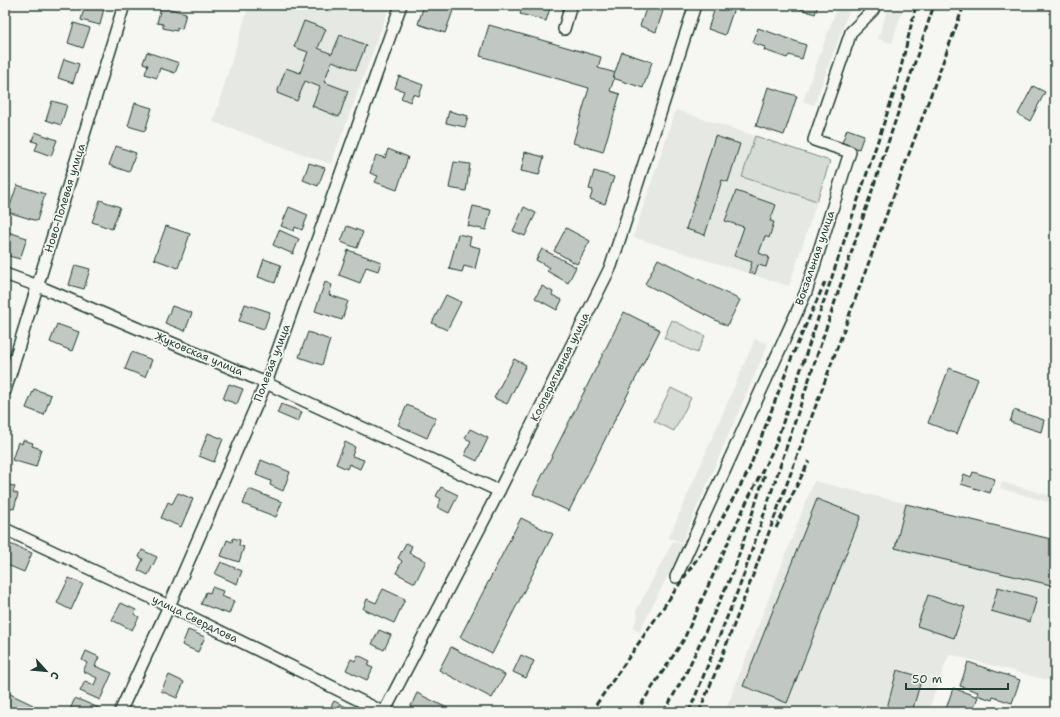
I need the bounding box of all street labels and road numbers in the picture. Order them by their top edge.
street label: Ново-Полевая улица [41,142,89,254]
street label: Вокзальная улица [792,208,838,307]
street label: Кооперативная улица [527,310,593,424]
street label: Полевая улица [250,322,294,404]
street label: Жуковская улица [153,329,246,379]
street label: улица Свердлова [150,592,241,646]

